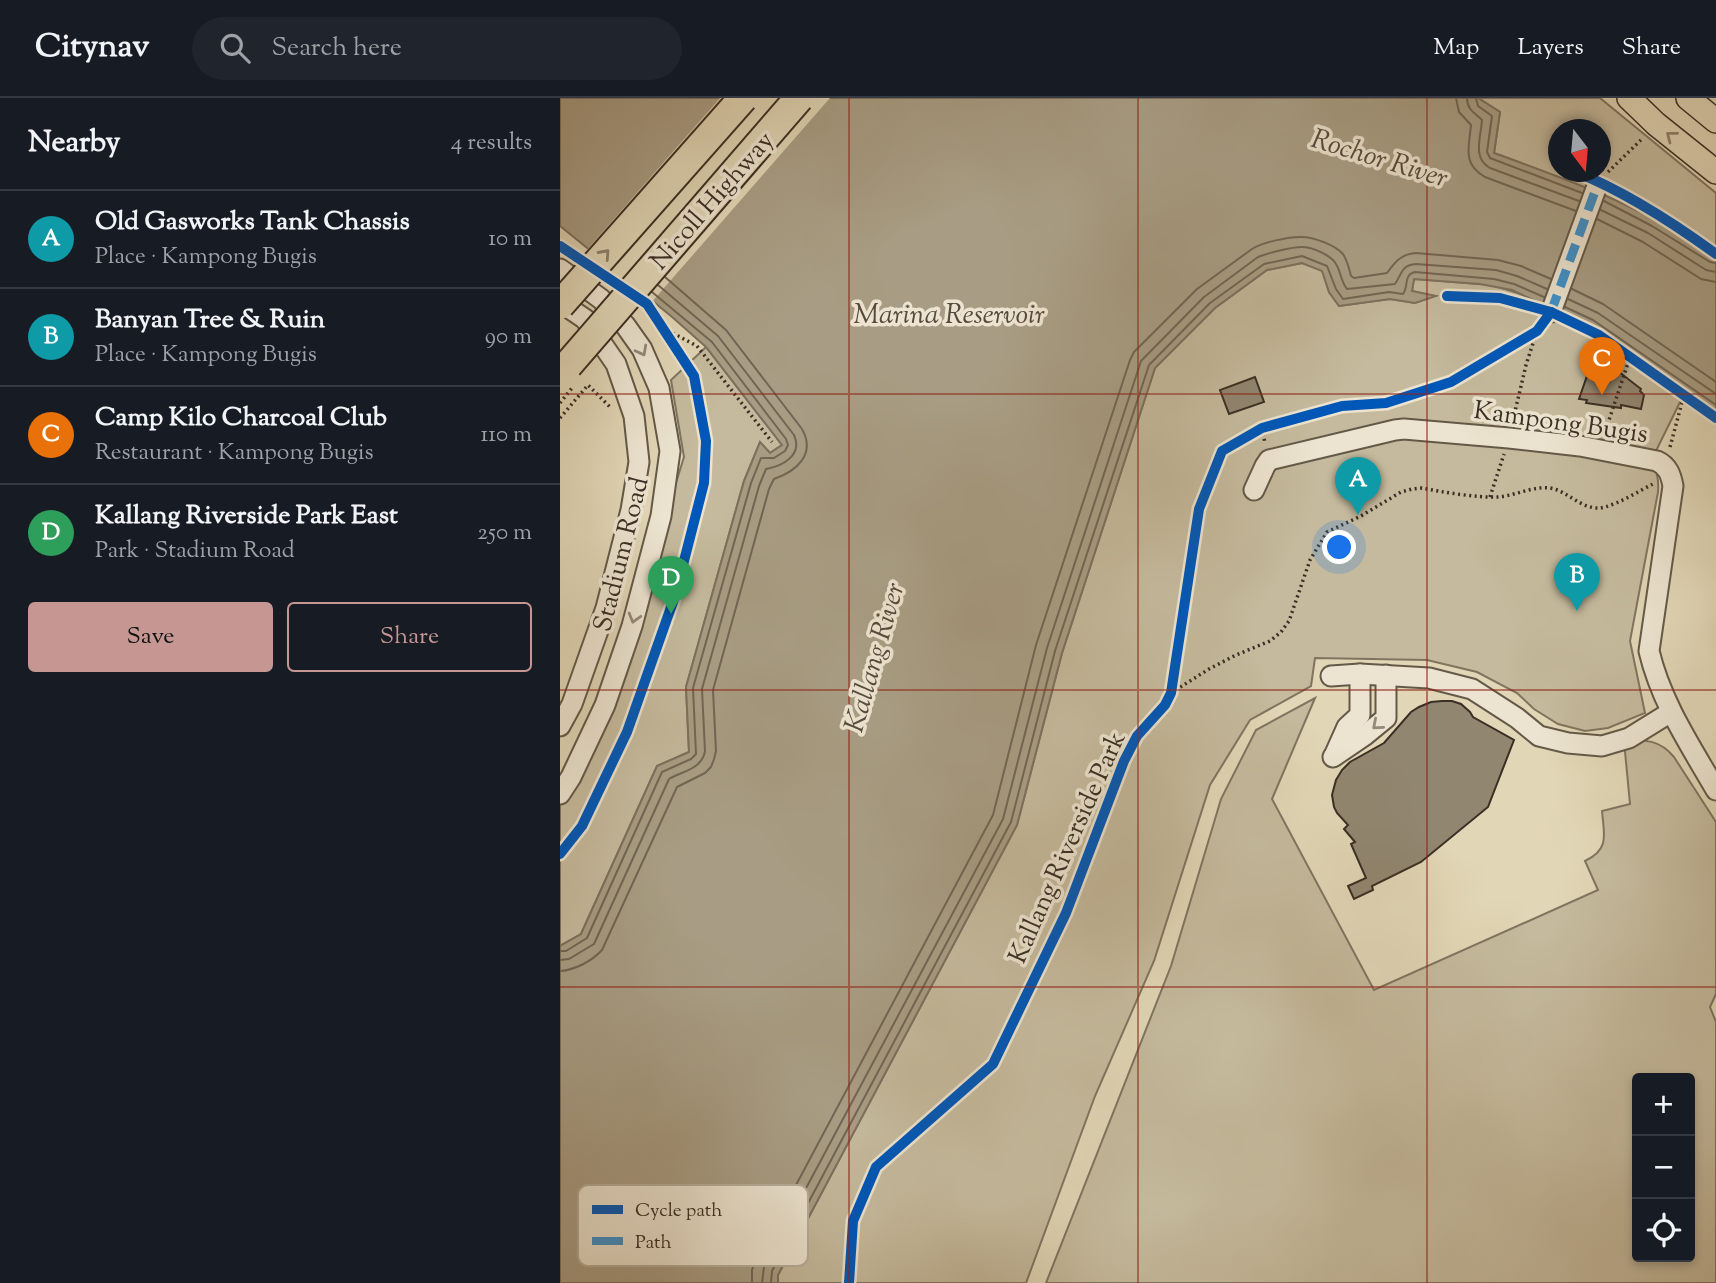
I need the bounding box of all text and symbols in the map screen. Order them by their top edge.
search box [192,17,682,80]
text: Citynav [35,24,150,72]
icon: search [216,29,254,67]
text: Search here [272,30,402,67]
text: Map [1433,31,1479,65]
text: Layers [1517,31,1584,65]
text: Share [1622,31,1681,65]
north arrow [1548,119,1611,182]
water label: Rochor River [1306,120,1453,200]
text: Nearby [28,122,120,165]
street label: Nicoll Highway [642,124,784,279]
text: 4 results [451,127,532,160]
one-way arrow [1667,132,1679,145]
text: Old Gasworks Tank Chassis [95,204,410,241]
text: A [42,223,60,256]
text: 10 m [488,223,532,256]
text: Place · Kampong Bugis [95,241,317,274]
one-way arrow [597,249,609,262]
water label: Marina Reservoir [853,296,1045,336]
text: Banyan Tree & Ruin [95,302,325,339]
text: B [44,321,58,354]
text: 90 m [485,321,532,354]
pin: C [1579,337,1625,395]
text: Place · Kampong Bugis [95,339,317,372]
one-way arrow [634,344,647,356]
street label: Kampong Bugis [1471,393,1650,454]
text: Camp Kilo Charcoal Club [95,400,387,437]
text: C [42,419,60,452]
text: 110 m [481,419,532,452]
text: Restaurant · Kampong Bugis [95,437,373,470]
pin: A [1335,457,1381,515]
street label: Stadium Road [585,473,660,636]
text: Kallang Riverside Park East [95,498,398,535]
text: D [42,517,60,550]
text: 250 m [477,517,532,550]
your location [1322,530,1356,564]
text: Park · Stadium Road [95,535,295,568]
pin: B [1554,553,1600,611]
pin: D [648,556,694,614]
water label: Kallang River [835,578,916,737]
button: Save [28,602,273,672]
button: Share [287,602,532,672]
one-way arrow [627,612,642,624]
one-way arrow [1372,717,1385,729]
street label: Kallang Riverside Park [1000,726,1136,970]
map controls [1632,1073,1695,1262]
button: + [1632,1073,1695,1136]
button: − [1632,1136,1695,1199]
legend [578,1185,808,1266]
text: Cycle path [635,1198,722,1225]
button: locate [1632,1199,1695,1262]
text: Path [635,1230,672,1257]

